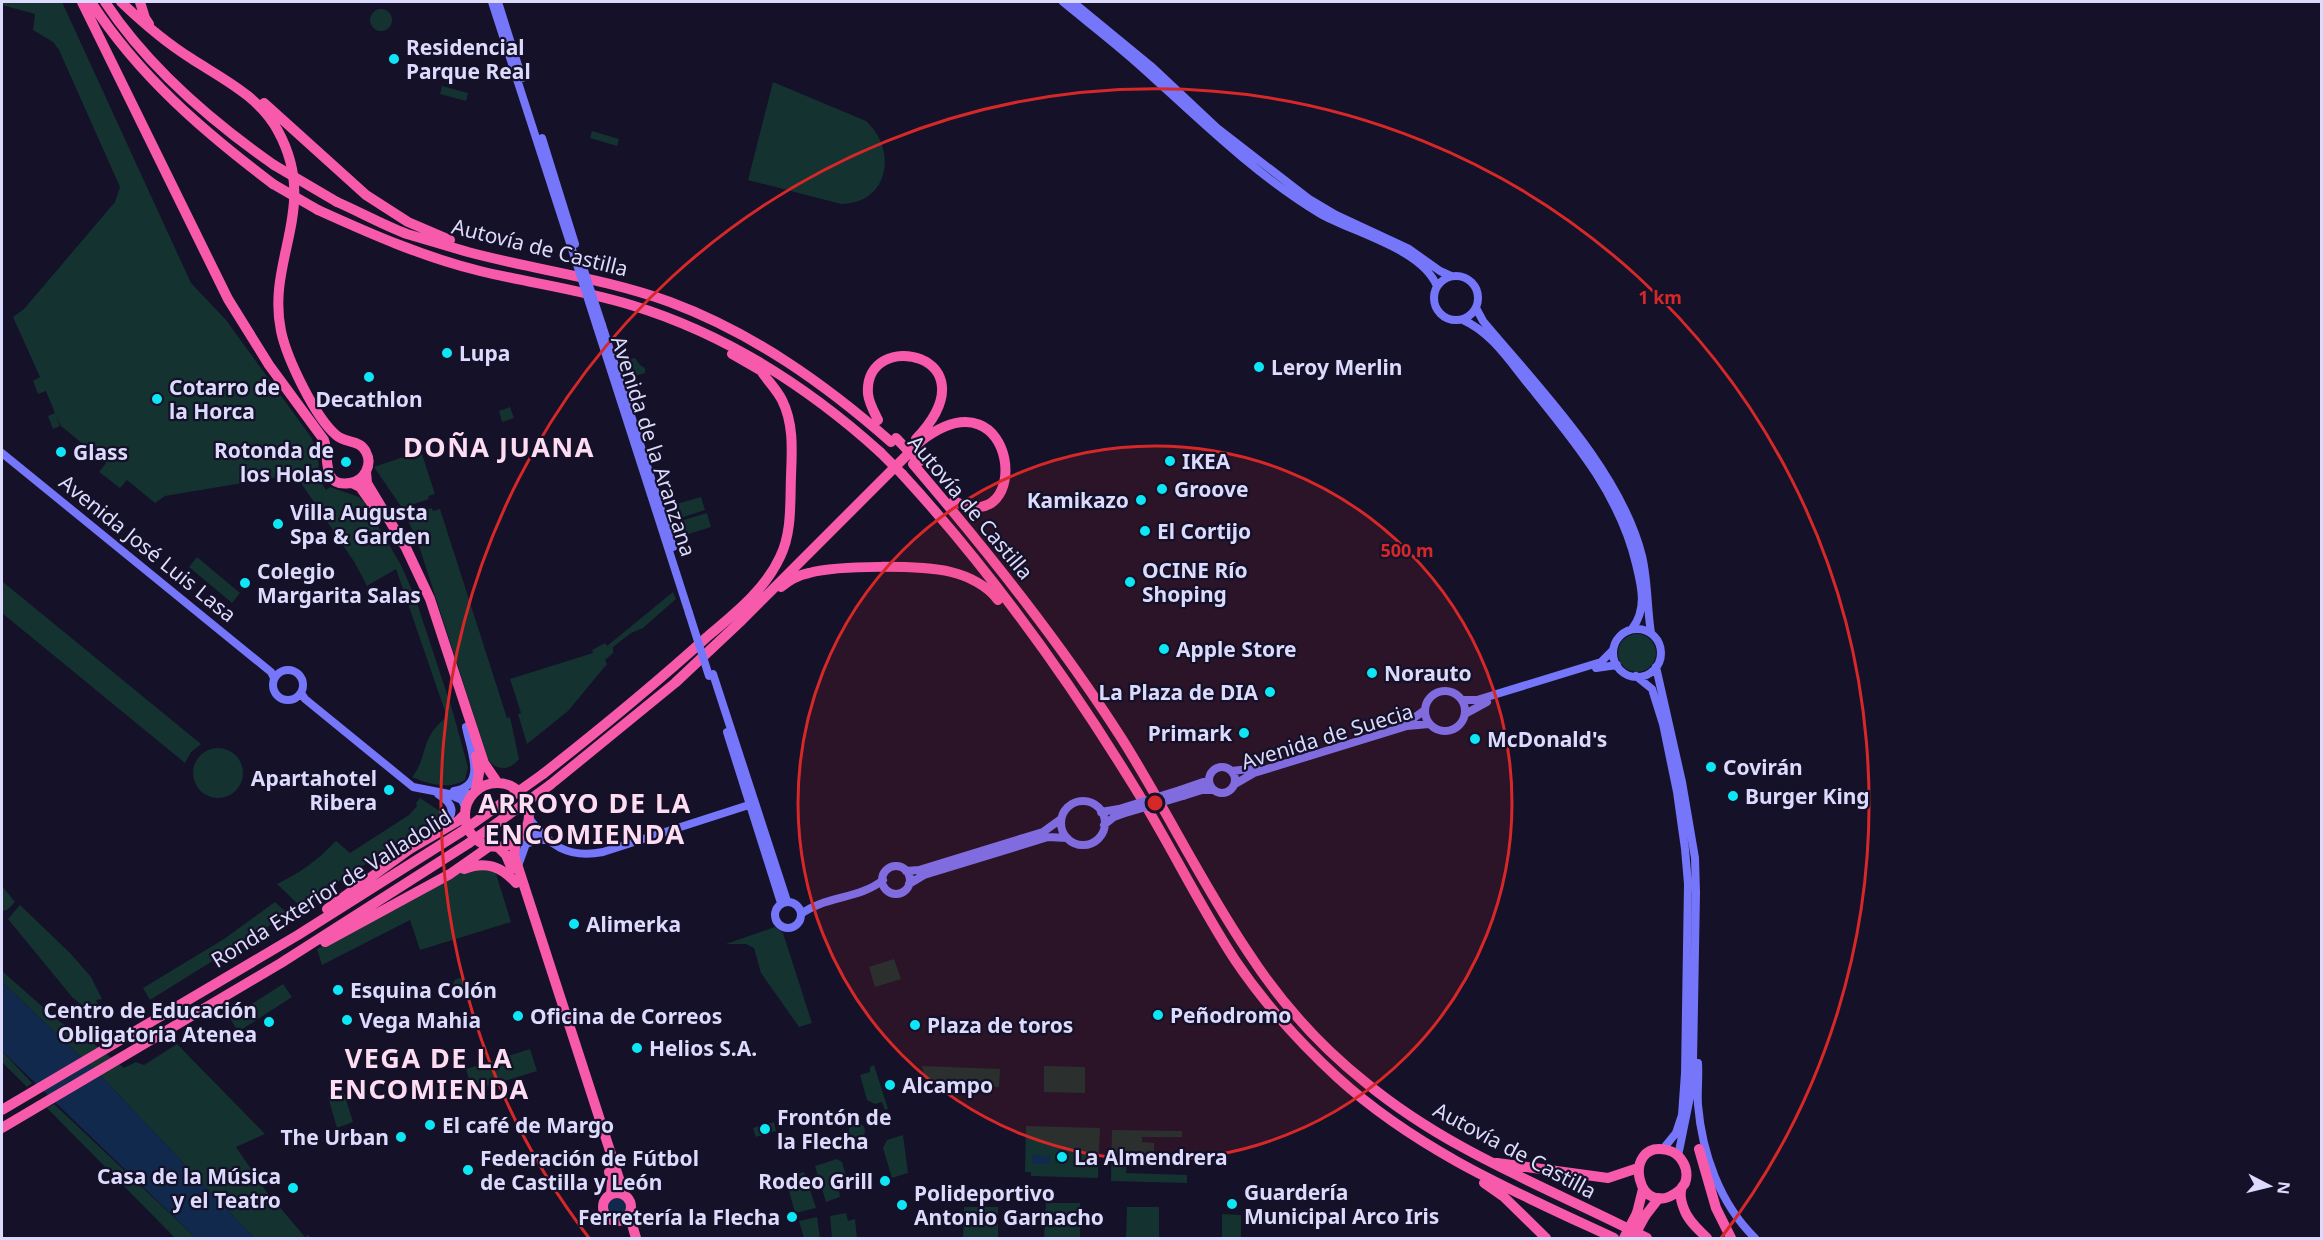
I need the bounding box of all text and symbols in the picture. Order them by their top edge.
place label: Residencial Parque Real [406,33,531,85]
marker: Residencial Parque Real [387,52,401,66]
street label: Autovía de Castilla [449,212,631,282]
text: 1 km [1638,285,1682,309]
street label: Avenida de la Aranzana [605,332,703,560]
place label: Lupa [459,339,510,367]
marker: Lupa [440,346,454,360]
place label: Leroy Merlin [1271,353,1402,381]
marker: Leroy Merlin [1252,360,1266,374]
marker: Decathlon [362,370,376,384]
place label: Cotarro de la Horca [169,373,280,425]
place label: Decathlon [315,385,423,413]
marker: Cotarro de la Horca [150,392,164,406]
district label: DOÑA JUANA [403,428,595,465]
street label: Autovía de Castilla [902,429,1040,585]
place label: Rotonda de los Holas [214,436,334,488]
place label: Glass [73,438,128,466]
marker: Glass [54,445,68,459]
place label: IKEA [1182,447,1231,475]
marker: IKEA [1163,454,1177,468]
marker: Rotonda de los Holas [339,455,353,469]
street label: Avenida José Luis Lasa [54,468,242,628]
place label: Groove [1174,475,1249,503]
marker: Groove [1155,482,1169,496]
place label: Kamikazo [1027,486,1129,514]
marker: Kamikazo [1134,493,1148,507]
place label: Villa Augusta Spa & Garden [290,498,430,550]
marker: Villa Augusta Spa & Garden [271,517,285,531]
place label: El Cortijo [1157,517,1251,545]
marker: El Cortijo [1138,524,1152,538]
text: 500 m [1380,538,1434,562]
place label: OCINE Río Shoping [1142,556,1248,608]
place label: Colegio Margarita Salas [257,557,421,609]
marker: OCINE Río Shoping [1123,575,1137,589]
marker: Colegio Margarita Salas [238,576,252,590]
place label: Apple Store [1176,635,1297,663]
marker: Apple Store [1157,642,1171,656]
place label: Norauto [1384,659,1472,687]
marker: Norauto [1365,666,1379,680]
place label: La Plaza de DIA [1099,678,1258,706]
marker: La Plaza de DIA [1263,685,1277,699]
street label: Avenida de Suecia [1238,697,1416,775]
place label: Primark [1148,719,1233,747]
place label: McDonald's [1487,725,1607,753]
marker: Primark [1237,726,1251,740]
marker: McDonald's [1468,732,1482,746]
place label: Covirán [1723,753,1803,781]
marker: Covirán [1704,760,1718,774]
place label: Apartahotel Ribera [251,764,377,816]
place label: Burger King [1745,782,1870,810]
marker: Apartahotel Ribera [382,783,396,797]
district label: ARROYO DE LA ENCOMIENDA [478,784,692,852]
marker: Burger King [1726,789,1740,803]
centre of rings [1145,793,1165,813]
street label: Ronda Exterior de Valladolid [206,802,456,974]
place label: Alimerka [586,910,681,938]
marker: Alimerka [567,917,581,931]
place label: Esquina Colón [350,976,497,1004]
marker: Esquina Colón [331,983,345,997]
place label: Centro de Educación Obligatoria Atenea [43,996,257,1048]
place label: Peñodromo [1170,1001,1291,1029]
place label: Oficina de Correos [530,1002,722,1030]
place label: Vega Mahia [359,1006,481,1034]
marker: Peñodromo [1151,1008,1165,1022]
marker: Oficina de Correos [511,1009,525,1023]
place label: Plaza de toros [927,1011,1073,1039]
marker: Vega Mahia [340,1013,354,1027]
marker: Centro de Educación Obligatoria Atenea [262,1015,276,1029]
marker: Plaza de toros [908,1018,922,1032]
place label: Helios S.A. [649,1034,757,1062]
district label: VEGA DE LA ENCOMIENDA [328,1039,530,1107]
marker: Helios S.A. [630,1041,644,1055]
place label: Alcampo [902,1071,993,1099]
marker: Alcampo [883,1078,897,1092]
street label: Autovía de Castilla [1429,1095,1601,1205]
place label: Frontón de la Flecha [777,1103,891,1155]
place label: El café de Margo [442,1111,614,1139]
marker: El café de Margo [423,1118,437,1132]
marker: Frontón de la Flecha [758,1122,772,1136]
place label: The Urban [280,1123,389,1151]
marker: The Urban [394,1130,408,1144]
place label: La Almendrera [1074,1143,1228,1171]
place label: Federación de Fútbol de Castilla y León [480,1144,699,1196]
marker: La Almendrera [1055,1150,1069,1164]
north arrow [2239,1156,2299,1216]
place label: Casa de la Música y el Teatro [97,1162,281,1214]
marker: Federación de Fútbol de Castilla y León [461,1163,475,1177]
place label: Rodeo Grill [758,1167,873,1195]
marker: Rodeo Grill [878,1174,892,1188]
place label: Guardería Municipal Arco Iris [1244,1178,1439,1230]
place label: Polideportivo Antonio Garnacho [914,1179,1104,1231]
text: N [2272,1180,2296,1196]
marker: Casa de la Música y el Teatro [286,1181,300,1195]
marker: Guardería Municipal Arco Iris [1225,1197,1239,1211]
marker: Polideportivo Antonio Garnacho [895,1198,909,1212]
place label: Ferretería la Flecha [578,1203,780,1231]
marker: Ferretería la Flecha [785,1210,799,1224]

